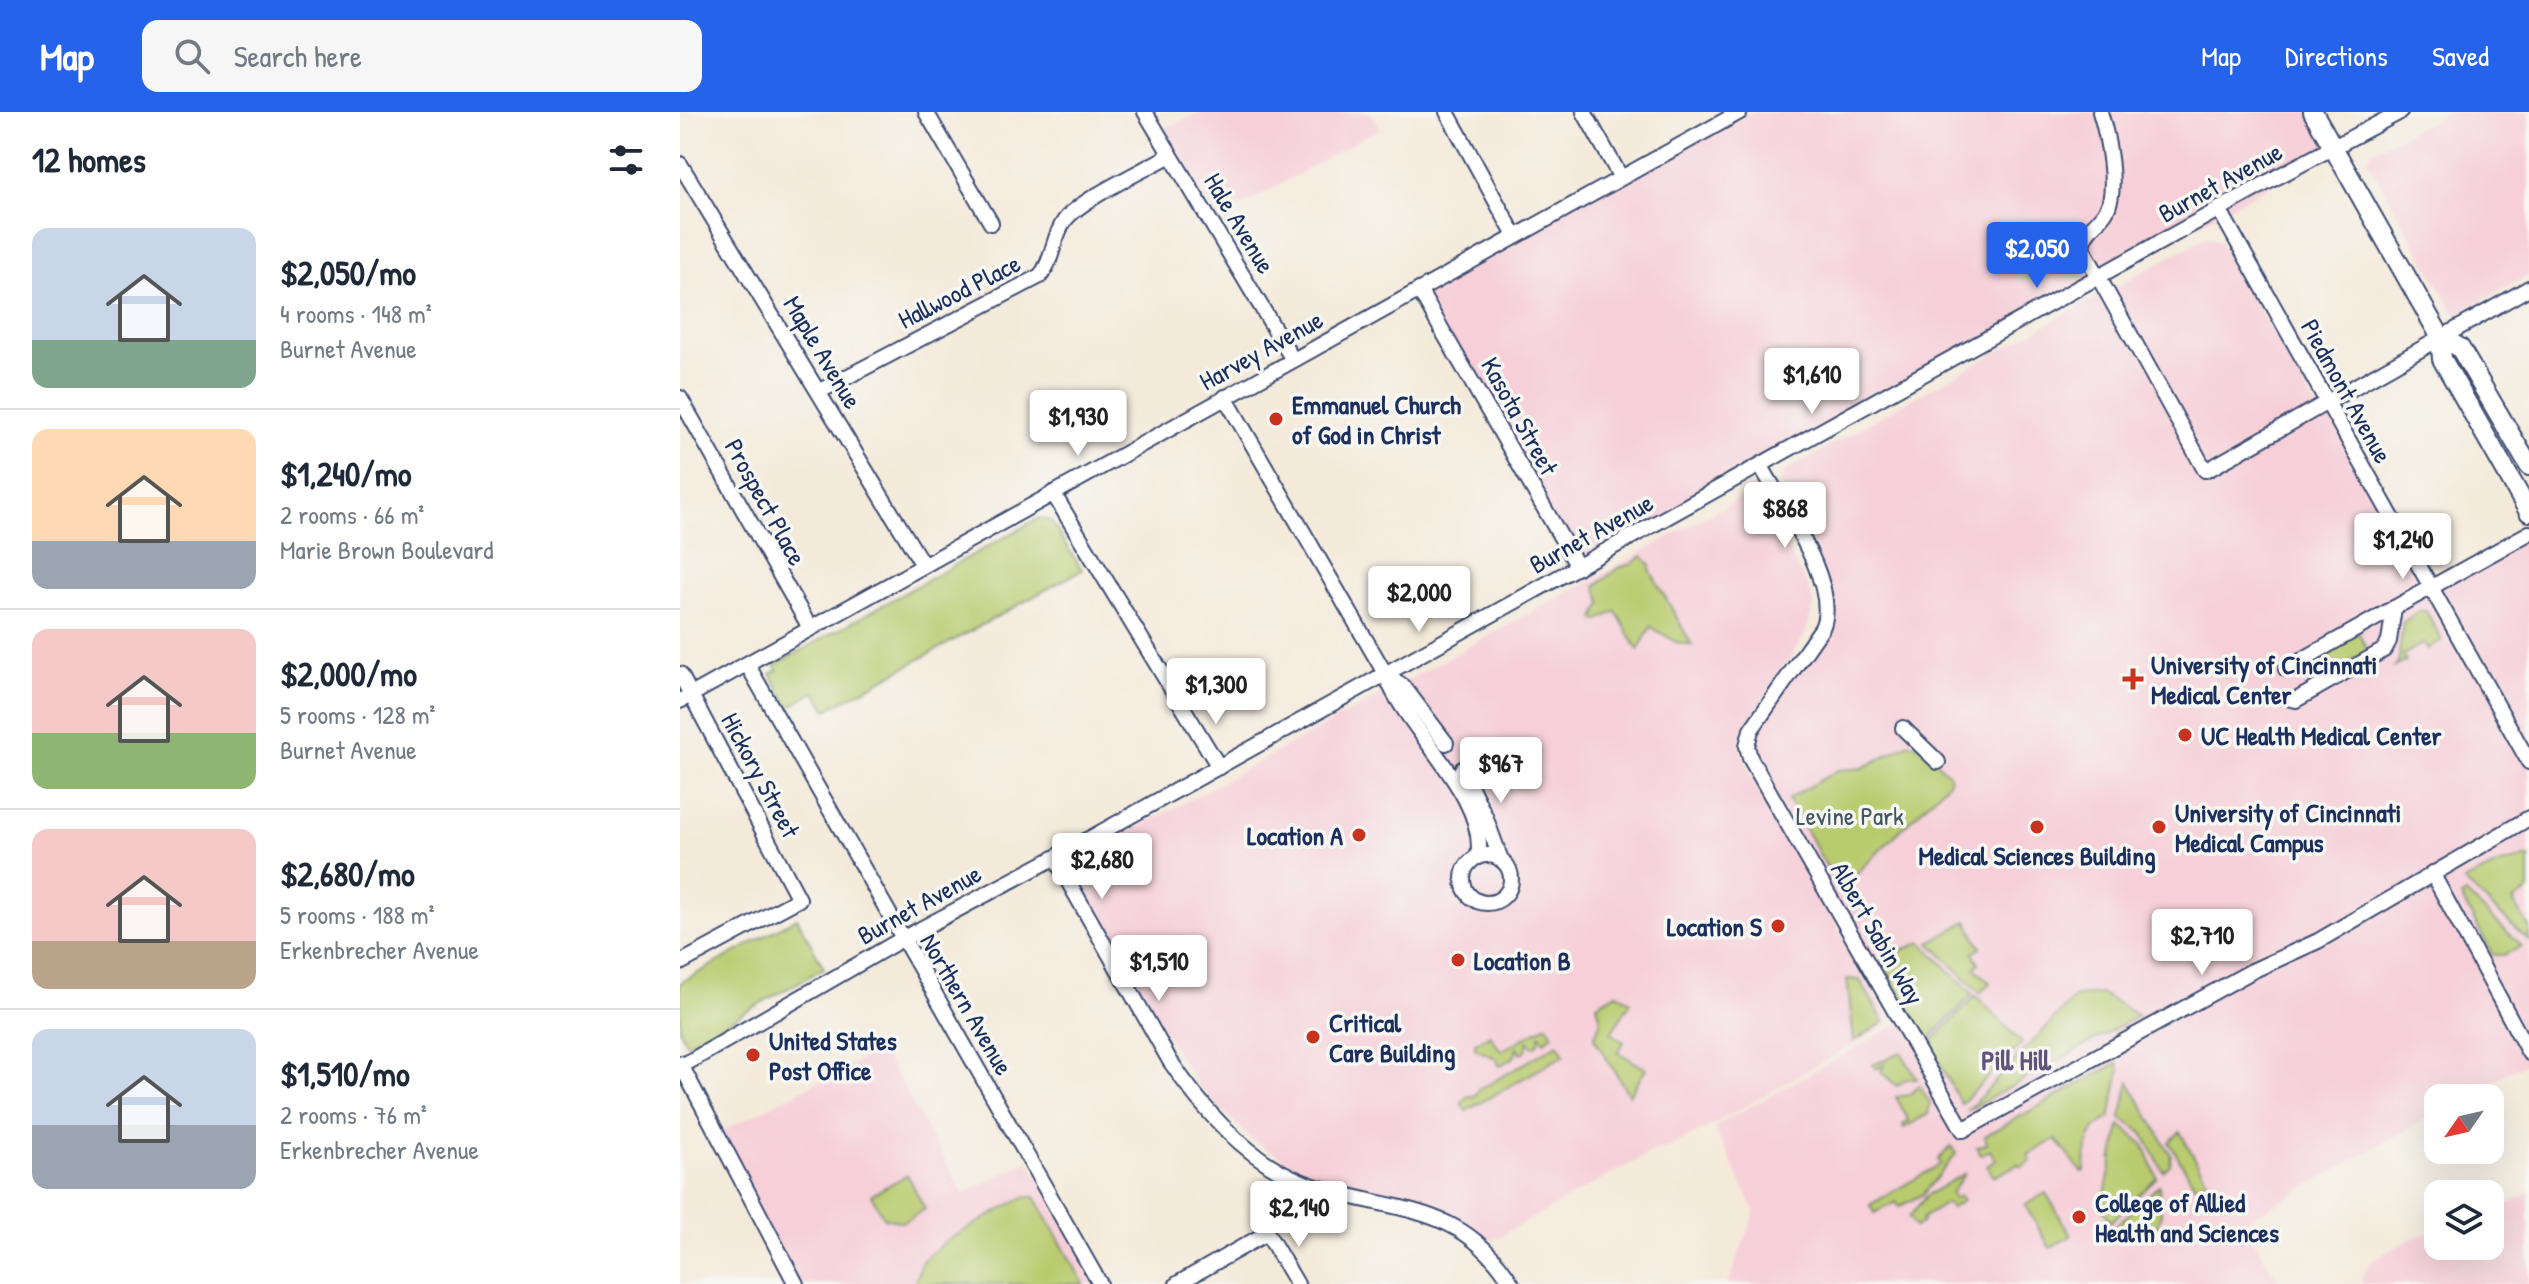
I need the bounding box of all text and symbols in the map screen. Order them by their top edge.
search box [142,20,702,92]
text: Map [40,30,94,82]
icon: search [170,34,214,78]
text: Search here [234,36,362,76]
text: Map [2201,37,2241,75]
text: Directions [2285,37,2388,75]
text: Saved [2432,37,2489,75]
street label: Burnet Avenue [2152,134,2288,230]
text: 12 homes [32,137,146,183]
icon: filters [604,138,648,182]
street label: Hale Avenue [1196,166,1284,280]
pin: $2,050 [1972,222,2102,290]
text: $2,050 [2005,230,2069,265]
street label: Hallwood Place [892,245,1026,337]
text: $2,050/mo [280,250,416,296]
icon: home [96,260,192,356]
street label: Maple Avenue [776,289,870,415]
text: 4 rooms · 148 m² [280,296,432,331]
street label: Harvey Avenue [1193,302,1329,398]
street label: Piedmont Avenue [2293,313,2401,469]
text: Burnet Avenue [280,331,417,366]
pin: $1,610 [1747,348,1877,416]
street label: Kasota Street [1473,351,1567,482]
text: $1,610 [1782,356,1842,391]
place label: Emmanuel Church of God in Christ [1292,387,1461,452]
pin: $1,930 [1013,390,1143,458]
text: $1,930 [1048,398,1108,433]
marker: Emmanuel Church of God in Christ [1267,410,1285,428]
street label: Prospect Place [717,432,815,572]
text: $1,240/mo [280,451,412,497]
icon: home [96,461,192,557]
pin: $868 [1738,482,1832,550]
street label: Burnet Avenue [1523,485,1659,581]
text: $868 [1762,490,1808,525]
text: 2 rooms · 66 m² [280,497,424,532]
pin: $1,240 [2338,513,2468,581]
text: $1,240 [2372,521,2434,556]
text: Marie Brown Boulevard [280,532,493,567]
pin: $2,000 [1354,566,1484,634]
text: $2,000 [1386,574,1452,609]
place label: University of Cincinnati Medical Center [2151,647,2377,712]
text: $2,000/mo [280,651,417,697]
pin: $1,300 [1151,658,1281,726]
icon: home [96,661,192,757]
text: $1,300 [1185,666,1247,701]
marker: University of Cincinnati Medical Center [2122,668,2144,690]
text: 5 rooms · 128 m² [280,697,435,732]
street label: Hickory Street [713,706,809,845]
place label: UC Health Medical Center [2201,718,2443,753]
marker: UC Health Medical Center [2176,726,2194,744]
text: Burnet Avenue [280,732,417,767]
pin: $967 [1454,737,1548,805]
text: $967 [1478,745,1524,780]
place label: University of Cincinnati Medical Campus [2175,795,2401,861]
park label: Levine Park [1796,798,1904,833]
place label: Location A [1247,818,1343,853]
marker: Medical Sciences Building [2028,818,2046,836]
marker: University of Cincinnati Medical Campus [2150,818,2168,836]
marker: Location A [1350,826,1368,844]
pin: $2,680 [1037,833,1167,901]
place label: Medical Sciences Building [1919,838,2156,874]
text: $2,680 [1070,841,1134,876]
text: $2,680/mo [280,851,415,897]
street label: Albert Sabin Way [1823,855,1933,1011]
street label: Burnet Avenue [851,856,987,952]
icon: home [96,861,192,957]
text: 5 rooms · 188 m² [280,897,434,932]
place label: Location S [1667,909,1762,944]
pin: $2,710 [2137,909,2267,977]
marker: Location S [1769,917,1787,935]
text: $2,710 [2170,917,2234,952]
street label: Northern Avenue [912,927,1022,1081]
text: Erkenbrecher Avenue [280,932,479,967]
pin: $1,510 [1094,935,1224,1003]
text: $1,510 [1129,943,1189,978]
place label: Location B [1474,943,1571,978]
marker: Location B [1449,951,1467,969]
place label: Critical Care Building [1329,1005,1456,1071]
place label: United States Post Office [769,1023,897,1088]
marker: Critical Care Building [1304,1028,1322,1046]
district label: Pill Hill [1981,1041,2052,1079]
marker: United States Post Office [744,1046,762,1064]
text: $1,510/mo [280,1051,410,1097]
icon: home [96,1061,192,1157]
north arrow [2424,1084,2504,1164]
map controls [2424,1084,2504,1260]
text: 2 rooms · 76 m² [280,1097,427,1132]
text: Erkenbrecher Avenue [280,1132,479,1167]
button: layers [2424,1180,2504,1260]
pin: $2,140 [1234,1181,1364,1249]
place label: College of Allied Health and Sciences [2095,1185,2279,1250]
text: $2,140 [1268,1189,1330,1224]
marker: College of Allied Health and Sciences [2070,1208,2088,1226]

